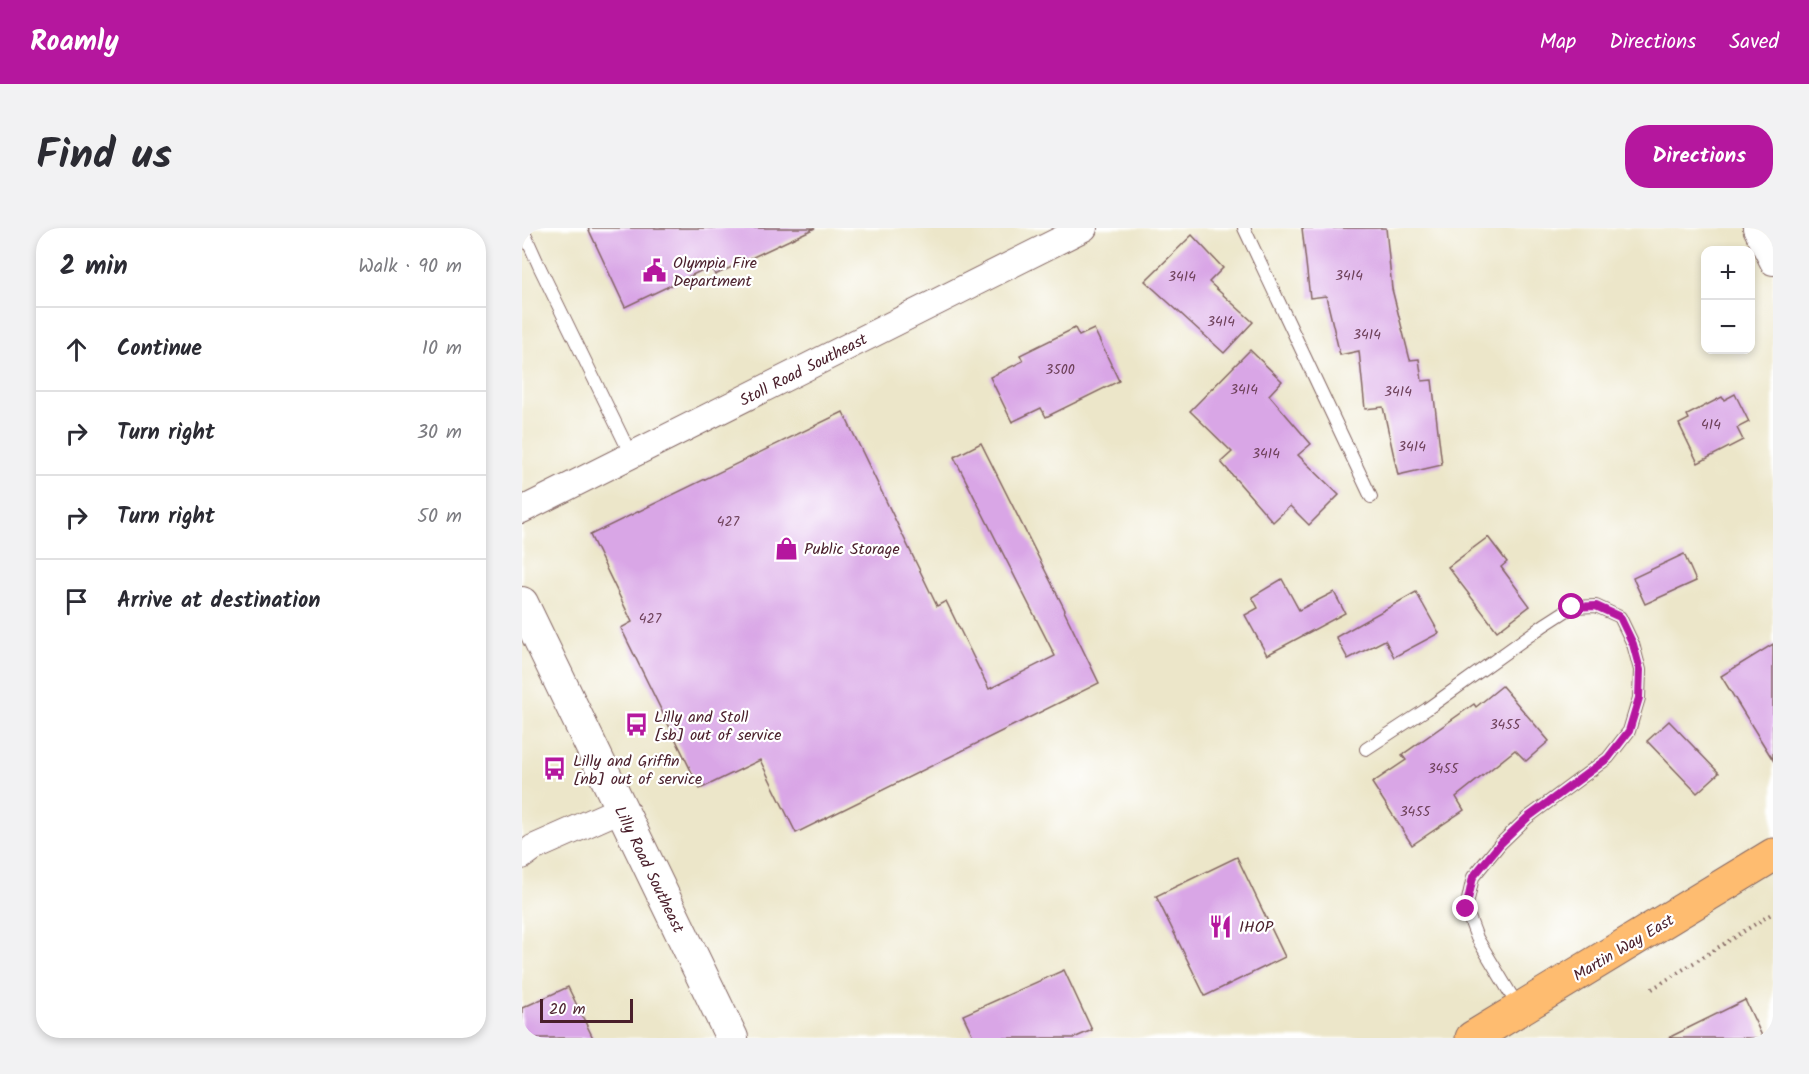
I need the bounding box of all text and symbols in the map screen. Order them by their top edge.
text: Roamly [30,20,119,65]
text: Map [1540,26,1576,59]
text: Directions [1609,26,1696,59]
text: Saved [1729,26,1779,59]
text: Find us [36,123,172,190]
button: Directions [1625,125,1773,188]
text: 2 min [60,246,128,288]
map controls [1701,246,1755,354]
button: + [1701,246,1755,300]
text: Walk · 90 m [358,251,462,283]
place label: Olympia Fire Department [673,251,757,294]
public building icon: Olympia Fire Department [642,258,668,284]
house number: 3414 [1335,265,1363,287]
house number: 3414 [1168,266,1196,288]
button: − [1701,300,1755,354]
house number: 3414 [1207,311,1235,333]
house number: 3414 [1353,324,1381,346]
street label: Stoll Road Southeast [735,327,873,413]
text: Continue [117,332,202,367]
icon: ahead [60,333,93,366]
text: 10 m [422,333,462,365]
house number: 3500 [1045,359,1075,381]
house number: 3414 [1230,379,1258,401]
house number: 3414 [1384,381,1412,403]
house number: 414 [1701,414,1721,436]
text: Turn right [117,416,215,451]
icon: right [60,417,93,450]
text: 30 m [417,417,462,449]
house number: 3414 [1398,436,1426,458]
house number: 3414 [1252,443,1280,465]
text: Turn right [117,500,215,535]
icon: right [60,501,93,534]
text: 50 m [417,501,462,533]
house number: 427 [717,511,740,533]
shop icon: Public Storage [773,535,799,561]
place label: Public Storage [804,537,900,562]
text: Arrive at destination [117,584,320,619]
icon: arrive [60,585,93,618]
route start [1558,593,1584,619]
house number: 427 [639,608,662,630]
place label: Lilly and Stoll [sb] out of service [654,705,782,748]
bus stop icon: Lilly and Stoll [sb] out of service [623,712,649,738]
house number: 3455 [1490,714,1522,736]
place label: Lilly and Griffin [nb] out of service [573,749,702,792]
bus stop icon: Lilly and Griffin [nb] out of service [542,756,568,782]
house number: 3455 [1428,758,1460,780]
house number: 3455 [1400,801,1432,823]
street label: Lilly Road Southeast [607,802,691,938]
route end [1452,895,1478,921]
street label: Martin Way East [1568,908,1680,988]
restaurant icon: IHOP [1208,913,1234,939]
place label: IHOP [1239,915,1273,940]
scale bar [540,996,633,1024]
text: 20 m [549,997,585,1022]

